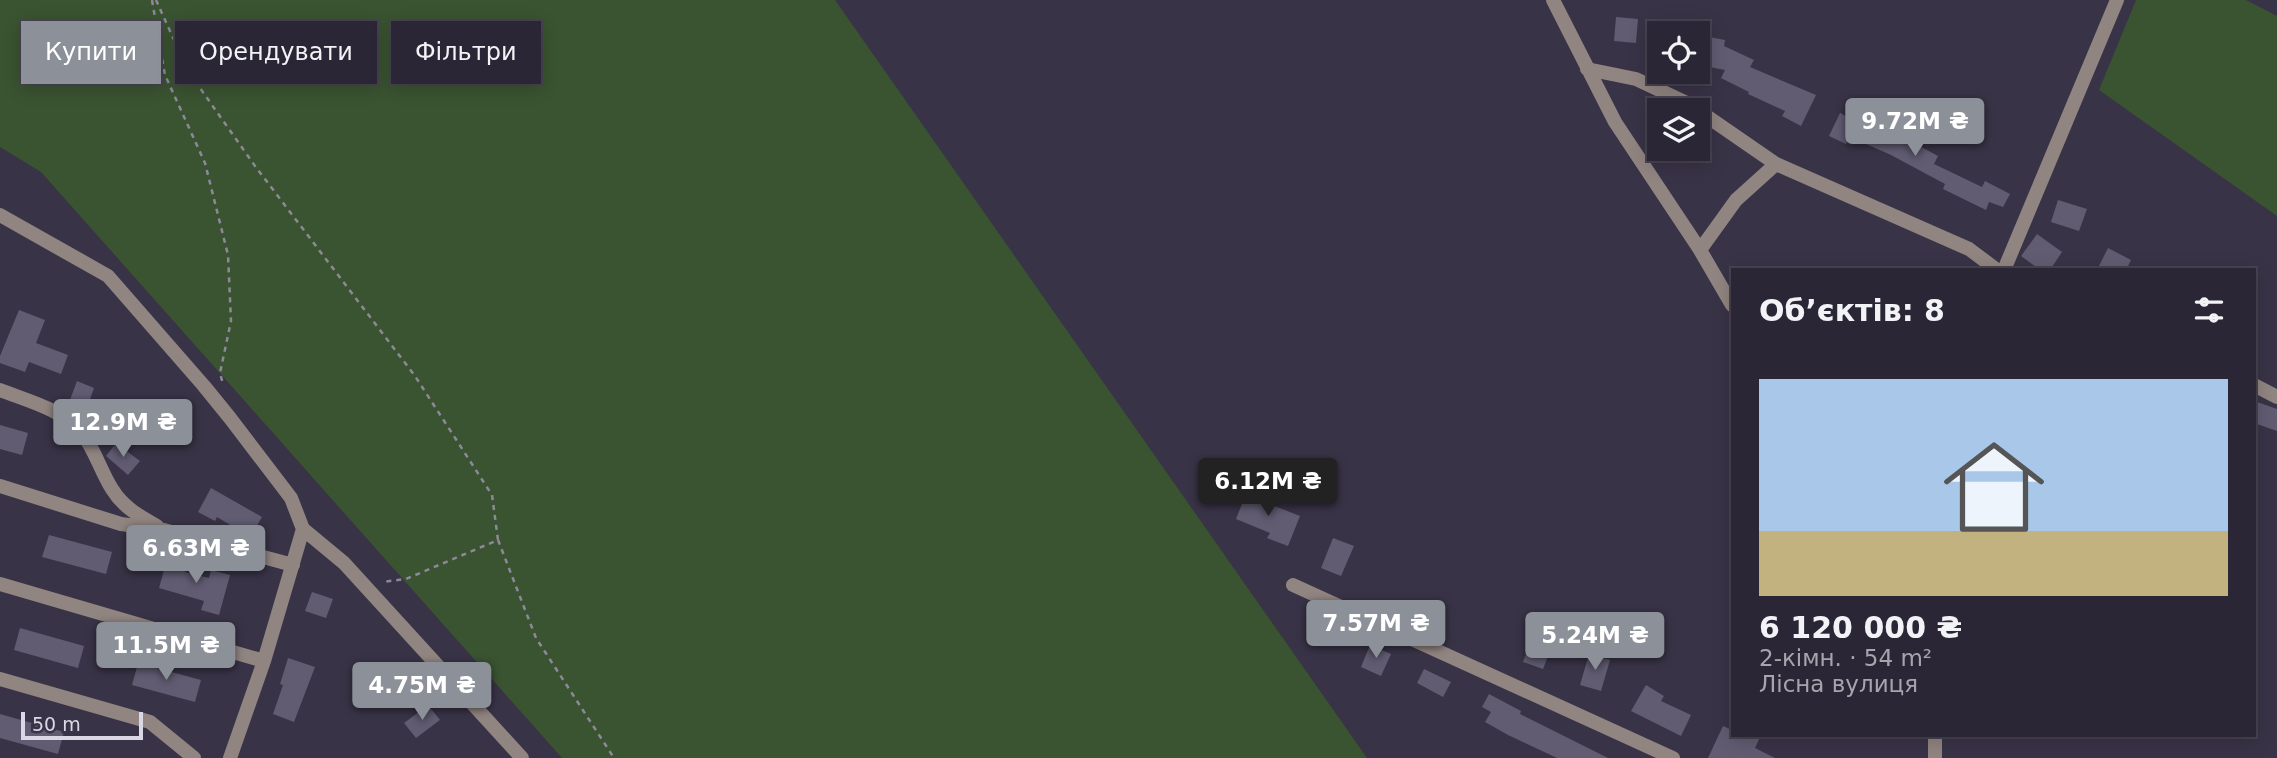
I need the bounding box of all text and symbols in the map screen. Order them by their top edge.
chip: Купити [21,21,161,84]
chip: Орендувати [175,21,377,84]
chip: Фільтри [391,21,541,84]
map controls [1647,21,1710,161]
button: locate [1647,21,1710,84]
button: layers [1647,98,1710,161]
pin: 9.72M ₴ [1850,99,1980,158]
text: 9.72M ₴ [1861,108,1969,134]
icon: filters [2190,291,2228,329]
text: Об’єктів: 8 [1759,293,1945,328]
pin: 12.9M ₴ [58,400,188,459]
text: 12.9M ₴ [69,409,177,435]
icon: home [1931,424,2057,550]
pin: 6.12M ₴ [1203,458,1333,518]
text: 6.12M ₴ [1214,468,1322,494]
pin: 6.63M ₴ [131,526,261,585]
text: 6.63M ₴ [142,535,250,561]
pin: 7.57M ₴ [1311,600,1441,660]
text: 7.57M ₴ [1322,610,1430,636]
text: 6 120 000 ₴ [1759,610,1962,645]
pin: 5.24M ₴ [1530,612,1660,672]
pin: 11.5M ₴ [101,622,231,682]
text: 5.24M ₴ [1541,622,1649,648]
text: 11.5M ₴ [112,632,220,658]
text: 2-кімн. · 54 m² [1759,645,1932,671]
pin: 4.75M ₴ [357,662,487,722]
text: Лісна вулиця [1759,671,1918,697]
text: 4.75M ₴ [368,672,476,698]
scale bar [21,709,144,741]
text: 50 m [32,713,81,735]

